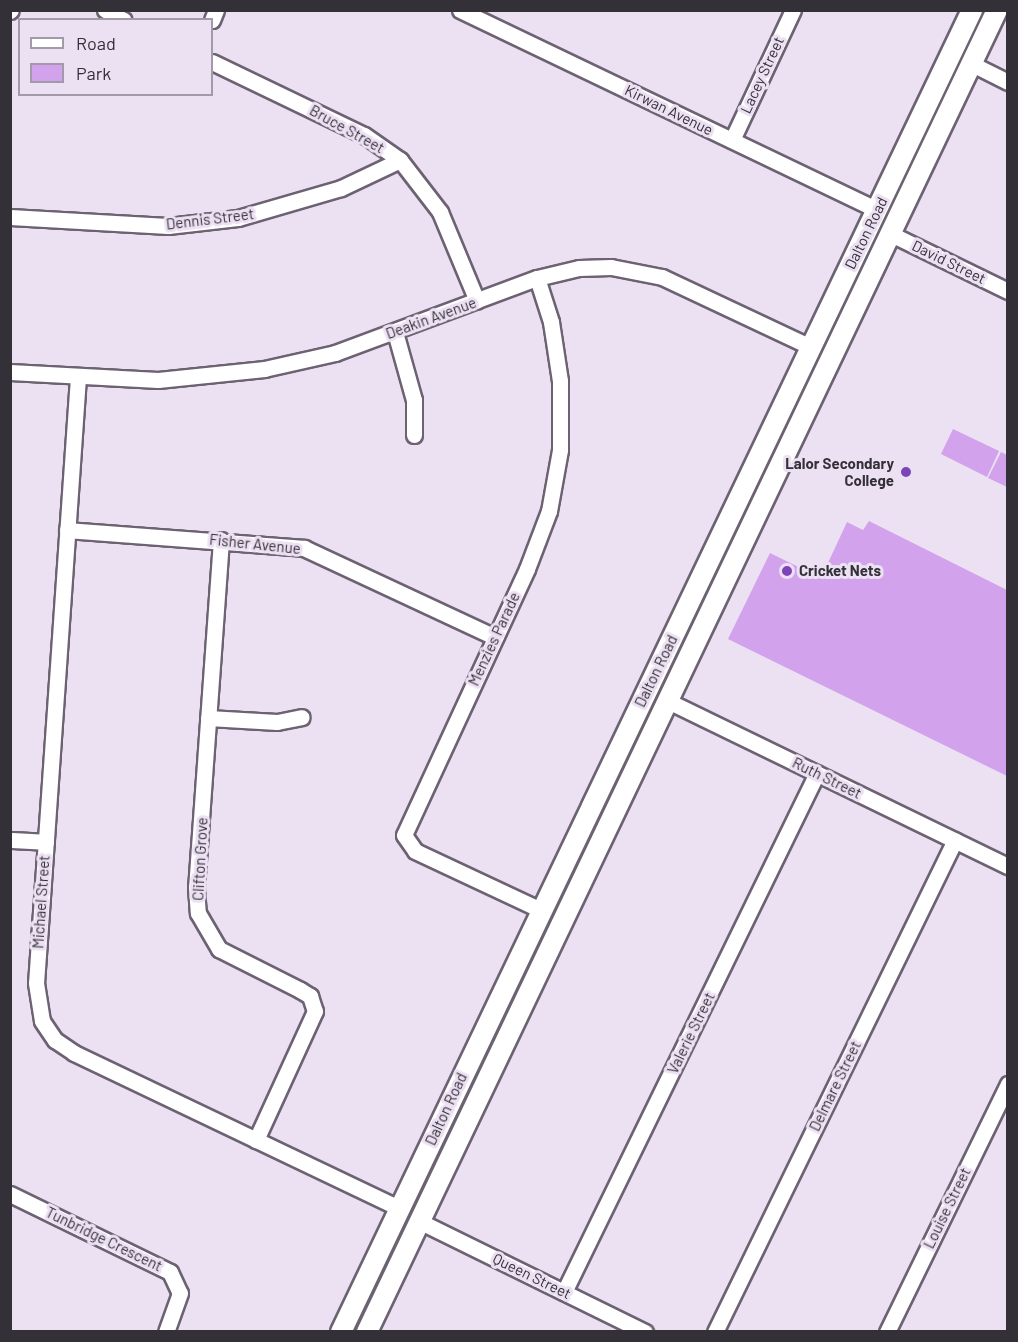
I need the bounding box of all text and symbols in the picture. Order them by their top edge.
legend [18,18,213,96]
text: Road [76,32,116,54]
street label: Lacey Street [736,34,788,116]
text: Park [76,62,111,84]
street label: Kirwan Avenue [622,81,716,139]
street label: Bruce Street [307,101,387,157]
street label: Dalton Road [841,194,891,272]
street label: Dennis Street [165,205,255,233]
street label: David Street [909,236,989,288]
street label: Deakin Avenue [383,293,479,343]
place label: Lalor Secondary College [785,454,894,489]
marker: Lalor Secondary College [899,465,913,479]
street label: Fisher Avenue [208,530,302,558]
place label: Cricket Nets [799,562,881,580]
marker: Cricket Nets [780,564,794,578]
street label: Menzies Parade [464,589,524,689]
street label: Dalton Road [631,632,681,710]
street label: Ruth Street [789,754,865,802]
street label: Clifton Grove [189,817,211,901]
street label: Michael Street [29,855,53,949]
street label: Valerie Street [664,989,718,1077]
street label: Delmare Street [805,1038,865,1134]
street label: Dalton Road [421,1070,471,1148]
street label: Louise Street [920,1165,974,1251]
street label: Tunbridge Crescent [43,1203,165,1275]
street label: Queen Street [490,1249,574,1303]

